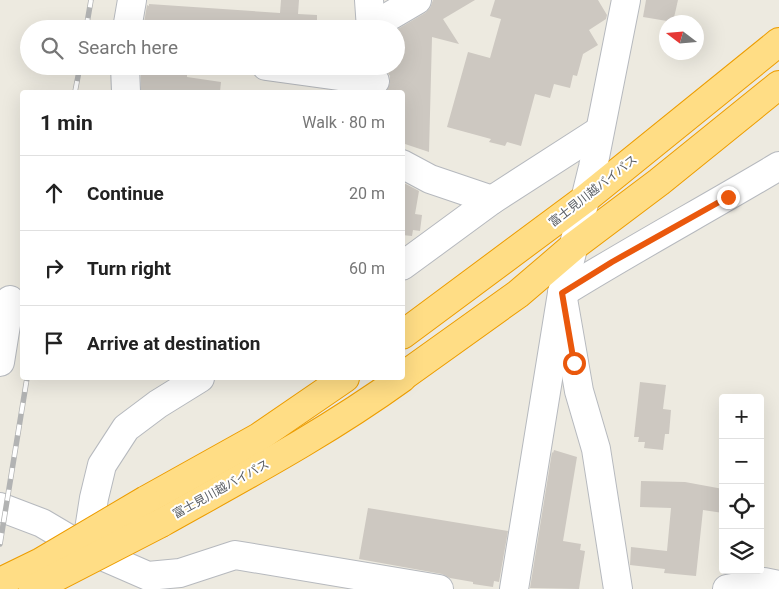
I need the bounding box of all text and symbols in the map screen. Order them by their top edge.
north arrow [659,15,704,60]
search box [20,20,405,75]
icon: search [38,34,66,62]
text: Search here [78,36,178,59]
text: 1 min [40,111,93,135]
text: Walk · 80 m [302,113,385,132]
street label: 富士見川越バイパス [546,152,640,230]
icon: ahead [40,179,68,207]
text: Continue [87,182,164,205]
text: 20 m [349,184,385,203]
route end [717,186,740,209]
icon: right [40,254,68,282]
text: Turn right [87,257,171,280]
text: 60 m [349,259,385,278]
icon: arrive [40,329,68,357]
text: Arrive at destination [87,332,260,355]
route start [563,352,586,375]
map controls [719,394,764,574]
button: + [719,394,764,439]
button: − [719,439,764,484]
street label: 富士見川越バイパス [170,457,272,521]
button: locate [719,484,764,529]
button: layers [719,529,764,574]

